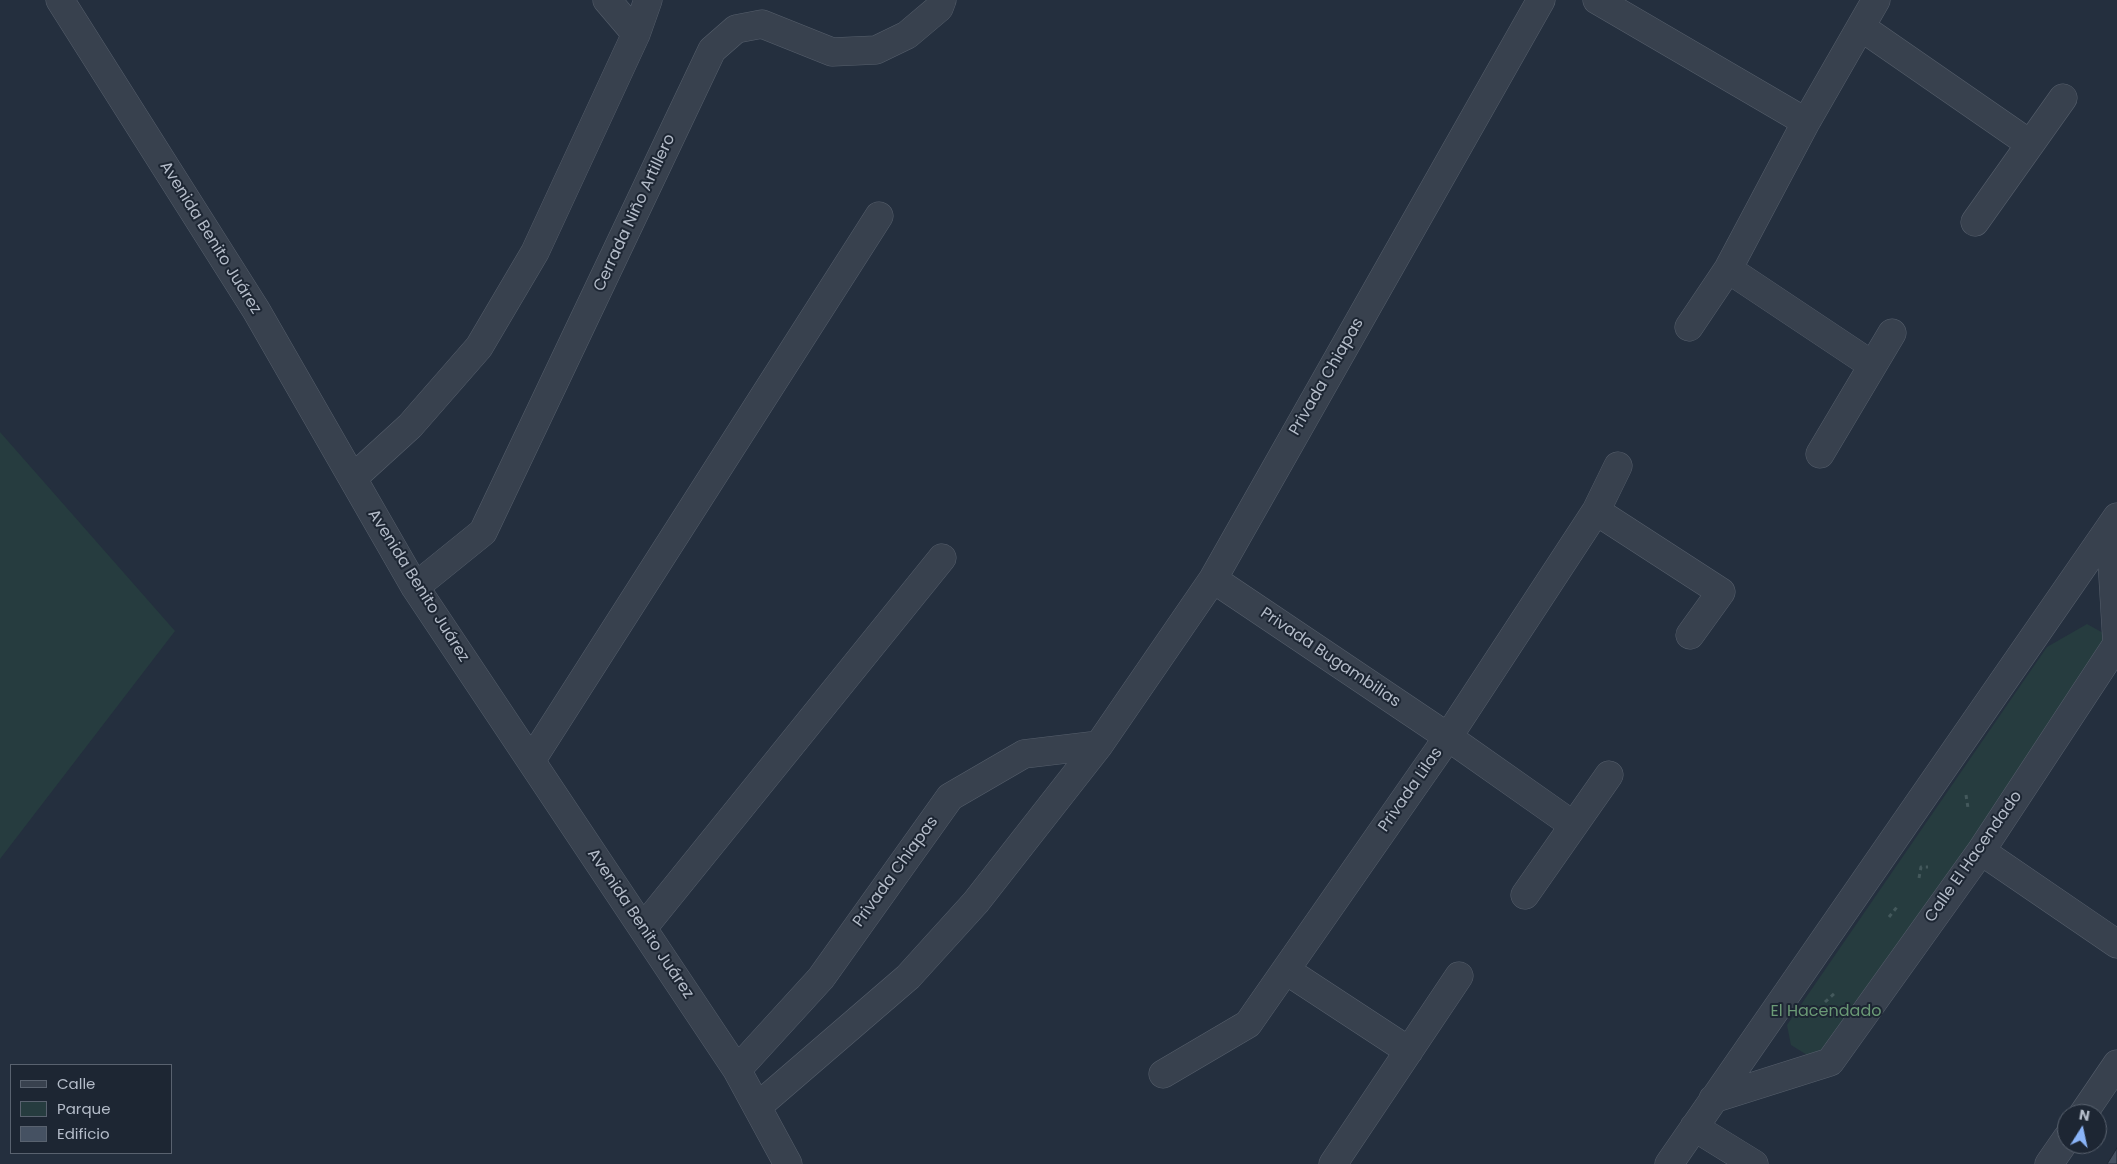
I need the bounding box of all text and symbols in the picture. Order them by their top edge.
street label: Cerrada Niño Artillero [590,131,680,295]
street label: Avenida Benito Juárez [155,158,265,318]
street label: Privada Chiapas [1286,315,1368,439]
street label: Avenida Benito Juárez [363,506,473,666]
street label: Privada Bugambilias [1256,604,1404,712]
street label: Privada Lilas [1375,744,1447,836]
street label: Calle El Hacendado [1921,788,2027,926]
street label: Privada Chiapas [849,813,943,931]
street label: Avenida Benito Juárez [583,845,697,1003]
park label: El Hacendado [1771,1002,1881,1022]
legend [10,1064,172,1154]
text: Calle [57,1073,95,1094]
text: Parque [57,1098,110,1119]
north arrow [2057,1104,2107,1154]
text: N [2078,1104,2091,1126]
text: Edificio [57,1123,110,1144]

